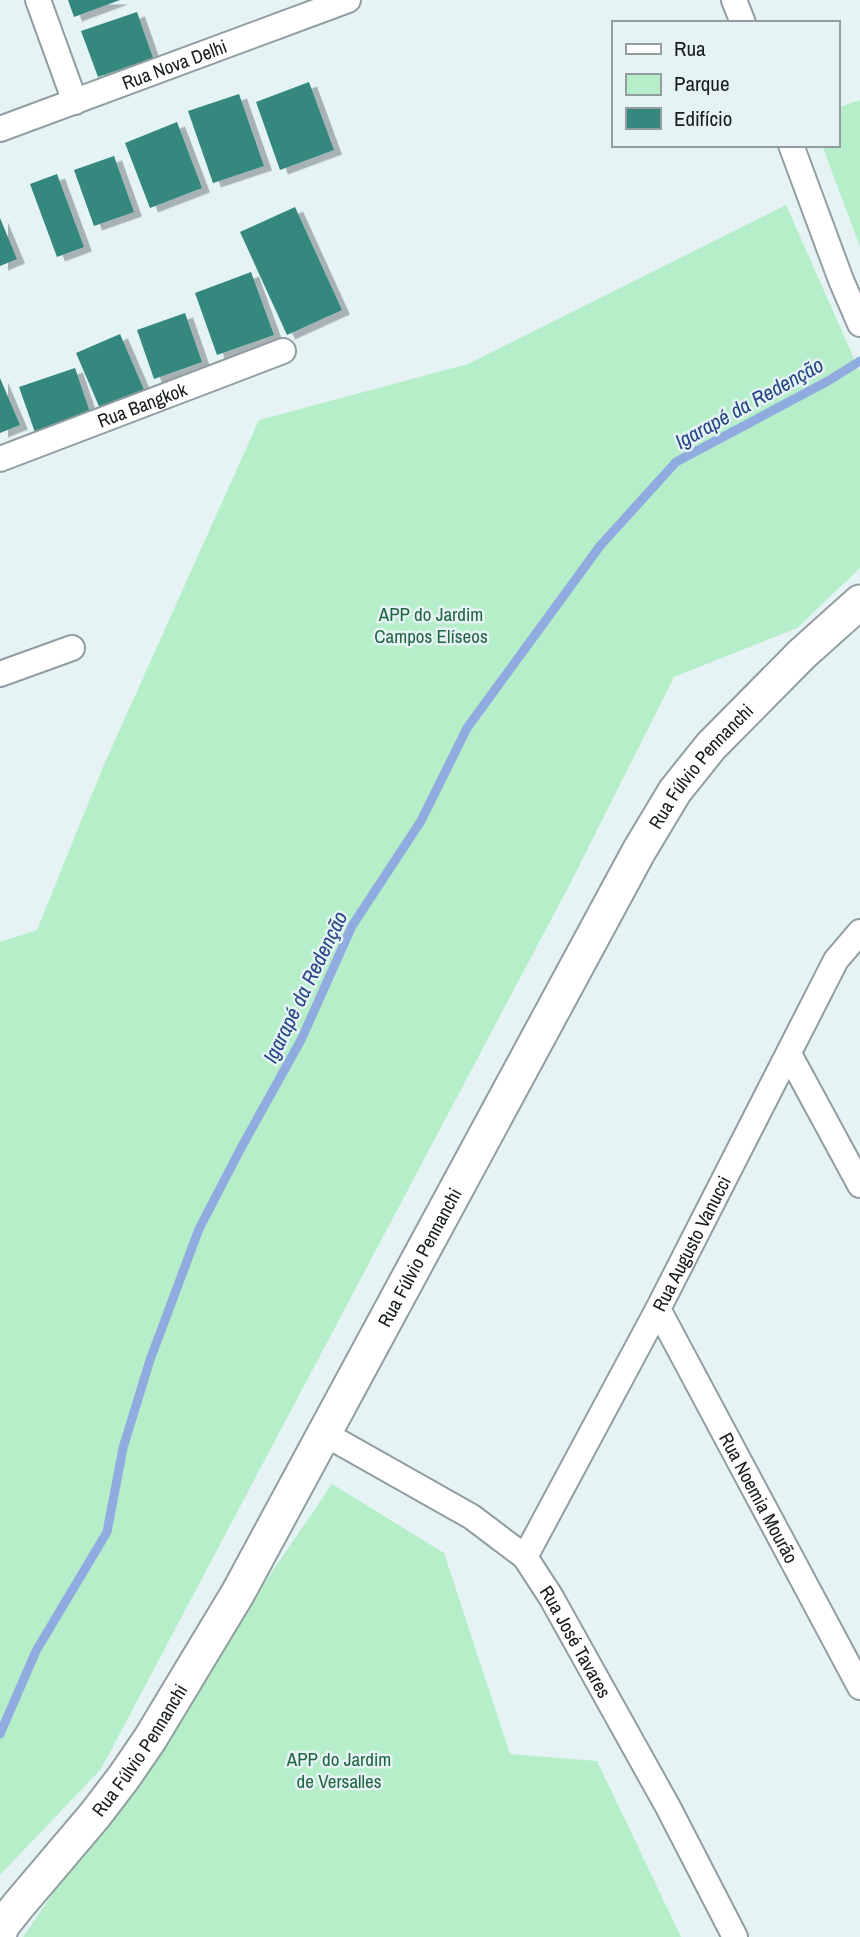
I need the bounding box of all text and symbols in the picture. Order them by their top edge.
legend [612,21,839,147]
street label: Rua Nova Delhi [118,33,231,96]
text: Rua [674,34,706,63]
text: Parque [674,69,730,98]
text: Edifício [674,104,732,133]
water label: Igarapé da Redenção [670,350,828,456]
street label: Rua Bangkok [94,376,191,434]
park label: APP do Jardim Campos Elíseos [374,601,488,649]
street label: Rua Fúlvio Pennanchi [642,698,759,834]
water label: Igarapé da Redenção [256,906,354,1068]
street label: Rua Augusto Vanucci [646,1171,737,1316]
street label: Rua Fúlvio Pennanchi [371,1183,468,1331]
street label: Rua Noemia Mourão [713,1428,804,1568]
street label: Rua José Tavares [534,1580,618,1703]
street label: Rua Fúlvio Pennanchi [86,1679,193,1822]
park label: APP do Jardim de Versalles [286,1746,391,1794]

